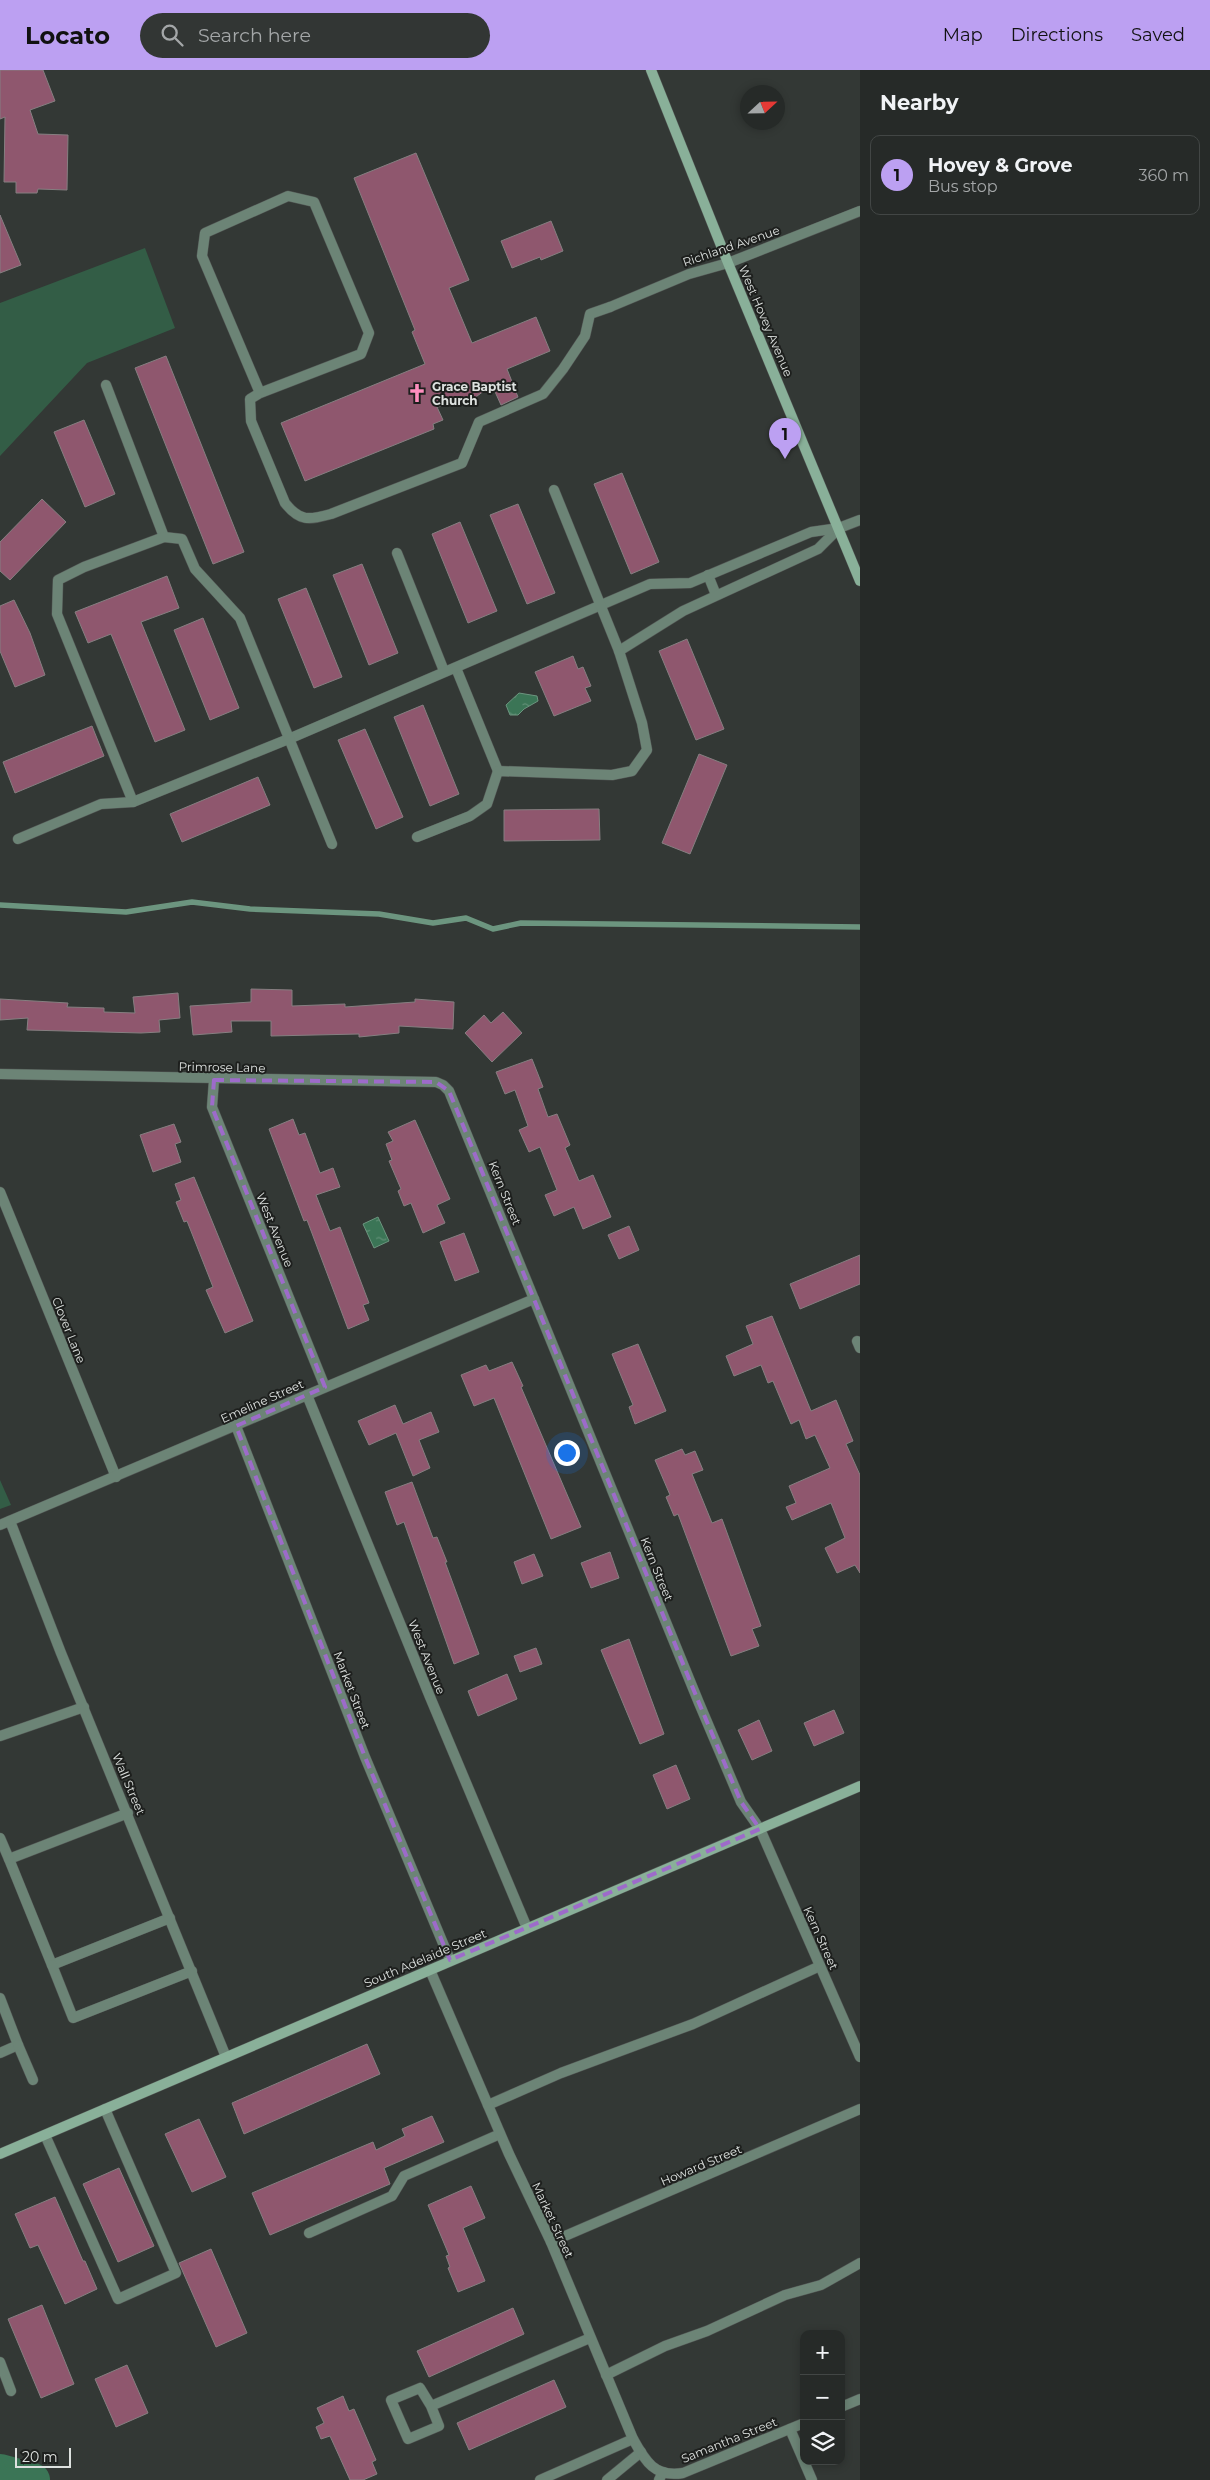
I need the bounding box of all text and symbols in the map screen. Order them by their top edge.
search box [140,13,490,58]
text: Locato [25,21,110,50]
icon: search [158,21,186,49]
text: Search here [198,24,311,47]
text: Map [943,24,983,46]
text: Directions [1011,24,1103,46]
text: Saved [1131,24,1185,46]
north arrow [740,85,785,130]
text: Nearby [880,90,959,115]
text: Hovey & Grove [928,154,1072,177]
text: 1 [894,166,900,185]
text: 360 m [1138,166,1189,185]
text: Bus stop [928,177,998,196]
street label: Richland Avenue [680,222,782,270]
street label: West Hovey Avenue [736,263,796,379]
place label: Grace Baptist Church [432,379,517,408]
church icon: Grace Baptist Church [406,382,428,404]
pin: 1 [769,418,801,459]
street label: Primrose Lane [178,1059,266,1075]
street label: Kern Street [485,1159,525,1227]
street label: West Avenue [253,1191,297,1269]
street label: Clover Lane [49,1295,89,1365]
street label: Emeline Street [218,1376,306,1426]
your location [554,1440,580,1466]
street label: Kern Street [637,1535,677,1603]
street label: West Avenue [405,1618,449,1696]
street label: Market Street [330,1649,374,1731]
street label: Wall Street [109,1751,149,1817]
street label: Kern Street [800,1904,842,1972]
street label: South Adelaide Street [362,1925,489,1991]
street label: Howard Street [658,2141,744,2189]
street label: Market Street [529,2180,577,2260]
map controls [800,2330,845,2465]
button: + [800,2330,845,2375]
button: − [800,2375,845,2420]
street label: Samantha Street [679,2414,779,2466]
button: layers [800,2420,845,2465]
scale bar [15,2445,71,2468]
text: 20 m [22,2448,58,2466]

